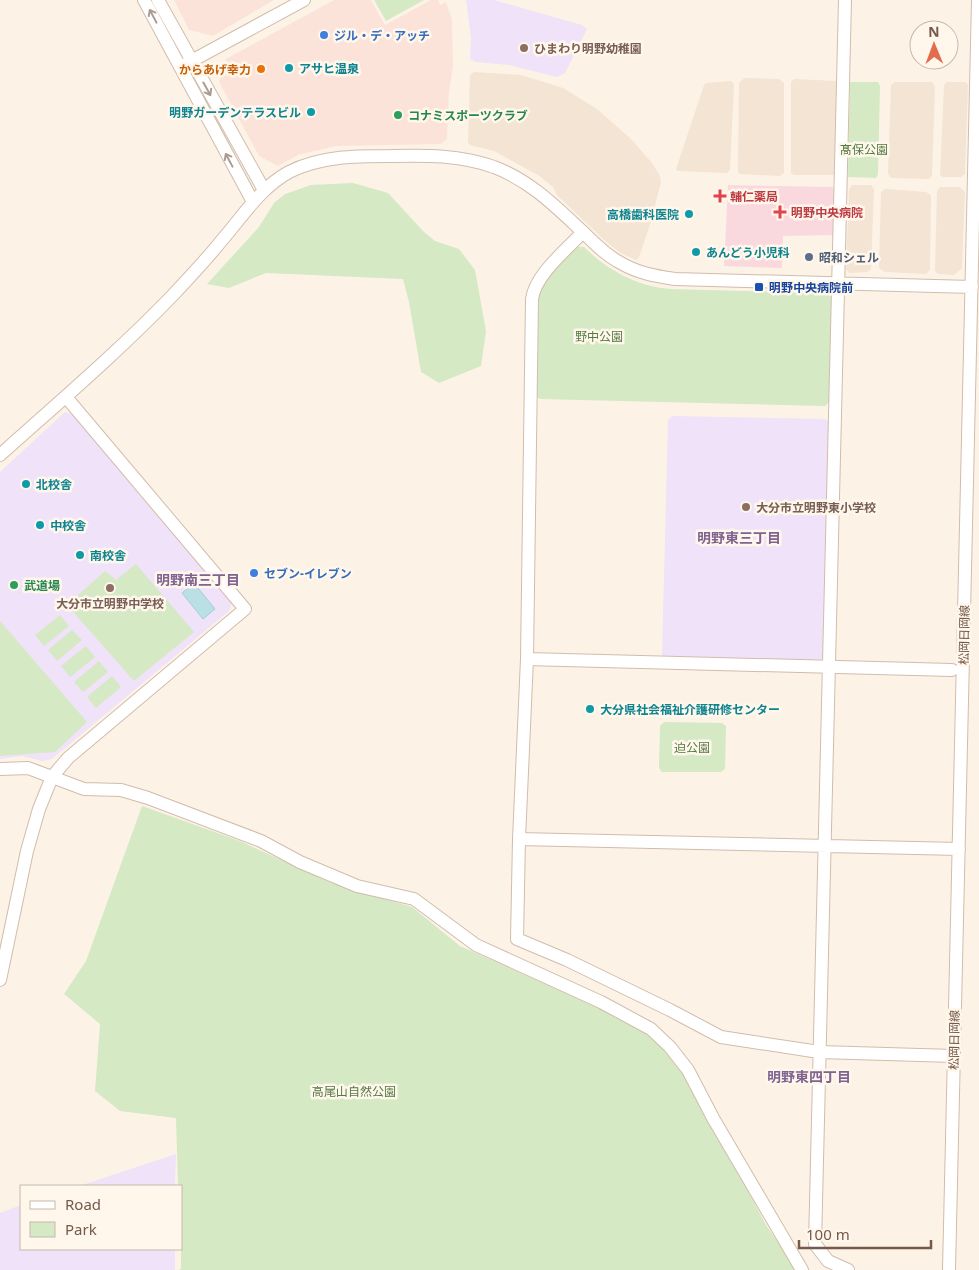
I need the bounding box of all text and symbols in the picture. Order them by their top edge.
one-way arrow [148,9,158,24]
north arrow [909,20,959,70]
text: N [928,22,940,41]
place label: ジル・デ・アッチ [334,27,430,44]
marker: ジル・デ・アッチ [318,29,330,41]
place label: ひまわり明野幼稚園 [534,40,642,57]
marker: ひまわり明野幼稚園 [518,42,530,54]
place label: アサヒ温泉 [299,60,359,77]
place label: からあげ幸力 [179,61,251,78]
marker: アサヒ温泉 [283,62,295,74]
marker: からあげ幸力 [255,63,267,75]
one-way arrow [203,81,213,95]
place label: 明野ガーデンテラスビル [169,104,301,121]
marker: 明野ガーデンテラスビル [305,106,317,118]
place label: コナミスポーツクラブ [408,107,528,124]
marker: コナミスポーツクラブ [392,109,404,121]
park label: 髙保公園 [840,141,888,158]
one-way arrow [224,153,234,167]
place label: 輔仁薬局 [730,188,778,205]
marker: 輔仁薬局 [714,190,726,202]
place label: 明野中央病院 [791,204,863,221]
marker: 明野中央病院 [773,205,787,219]
place label: 高橋歯科医院 [607,206,679,223]
marker: 高橋歯科医院 [683,208,695,220]
place label: あんどう小児科 [706,244,790,261]
marker: あんどう小児科 [690,246,702,258]
place label: 昭和シェル [819,249,879,266]
marker: 昭和シェル [803,251,815,263]
place label: 明野中央病院前 [769,279,853,296]
marker: 明野中央病院前 [753,281,765,293]
park label: 野中公園 [575,328,623,345]
place label: 北校舎 [36,476,72,493]
marker: 北校舎 [20,478,32,490]
place label: 大分市立明野東小学校 [756,499,876,516]
marker: 大分市立明野東小学校 [740,501,752,513]
place label: 中校舎 [50,517,86,534]
marker: 中校舎 [34,519,46,531]
district label: 明野東三丁目 [697,528,781,547]
place label: 南校舎 [90,547,126,564]
marker: 南校舎 [74,549,86,561]
place label: セブン-イレブン [264,565,352,582]
marker: セブン-イレブン [248,567,260,579]
district label: 明野南三丁目 [156,570,240,589]
place label: 武道場 [24,577,60,594]
marker: 武道場 [8,579,20,591]
marker: 大分市立明野中学校 [104,582,116,594]
place label: 大分市立明野中学校 [56,595,164,612]
street label: 松岡日岡線 [955,605,973,665]
place label: 大分県社会福祉介護研修センター [600,701,780,718]
marker: 大分県社会福祉介護研修センター [584,703,596,715]
park label: 迫公園 [674,739,710,756]
street label: 松岡日岡線 [945,1010,963,1070]
district label: 明野東四丁目 [767,1067,851,1086]
park label: 高尾山自然公園 [312,1083,396,1100]
legend [20,1185,182,1250]
text: Road [65,1194,101,1214]
scale bar [799,1218,932,1250]
text: Park [65,1219,97,1239]
text: 100 m [806,1224,850,1244]

